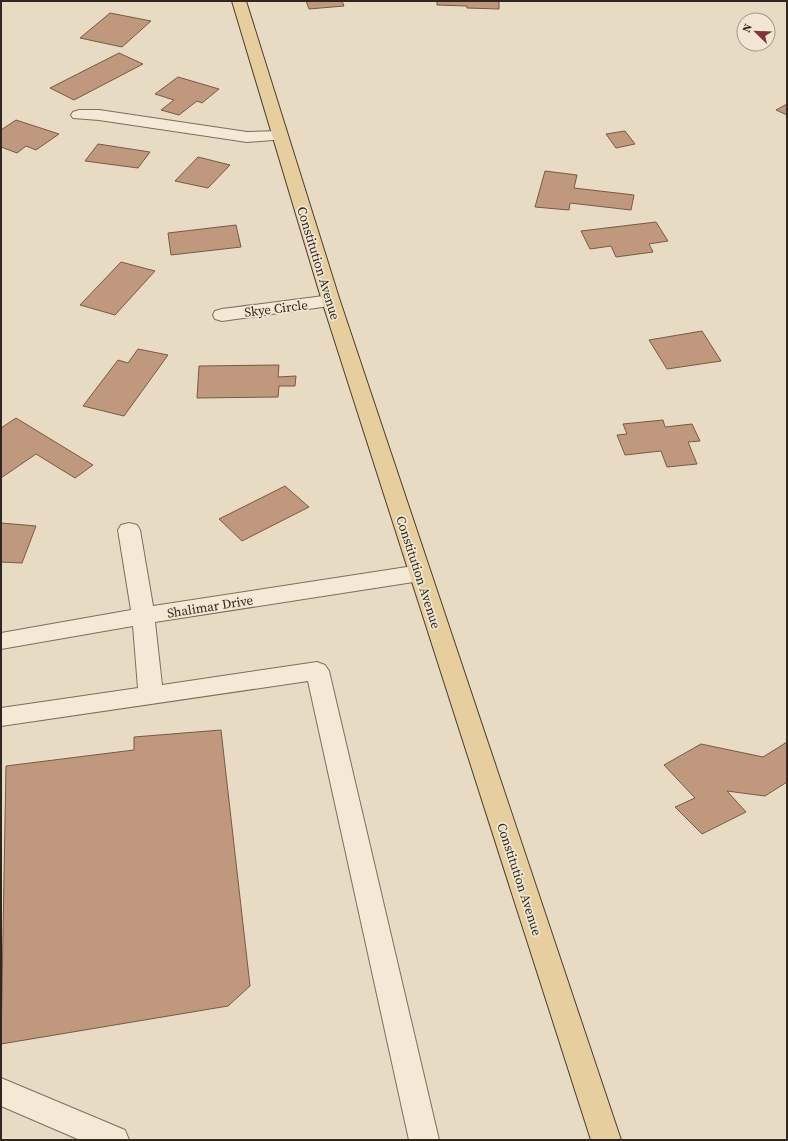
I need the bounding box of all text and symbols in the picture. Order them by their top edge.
north arrow [736,12,776,52]
text: N [739,22,756,35]
street label: Constitution Avenue [293,204,344,322]
street label: Skye Circle [243,296,309,321]
street label: Constitution Avenue [392,514,445,631]
street label: Shalimar Drive [166,591,255,622]
street label: Constitution Avenue [493,821,546,938]

